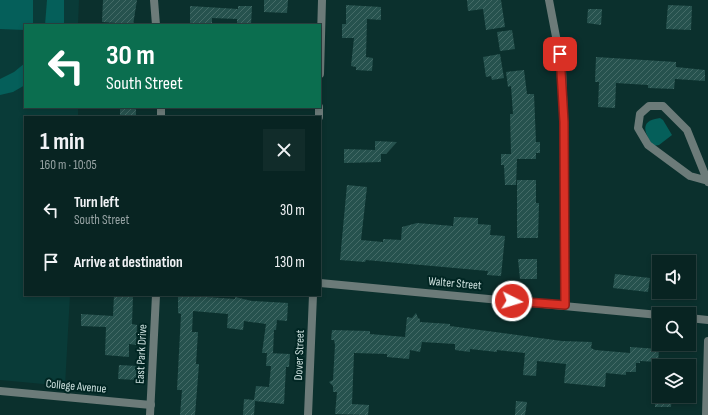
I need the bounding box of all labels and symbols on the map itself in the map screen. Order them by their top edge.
pin [543,37,577,71]
street label: Walter Street [428,274,483,293]
position arrow [491,280,533,322]
street label: East Park Drive [132,324,151,384]
street label: Dover Street [291,329,308,381]
street label: College Avenue [45,376,107,397]

